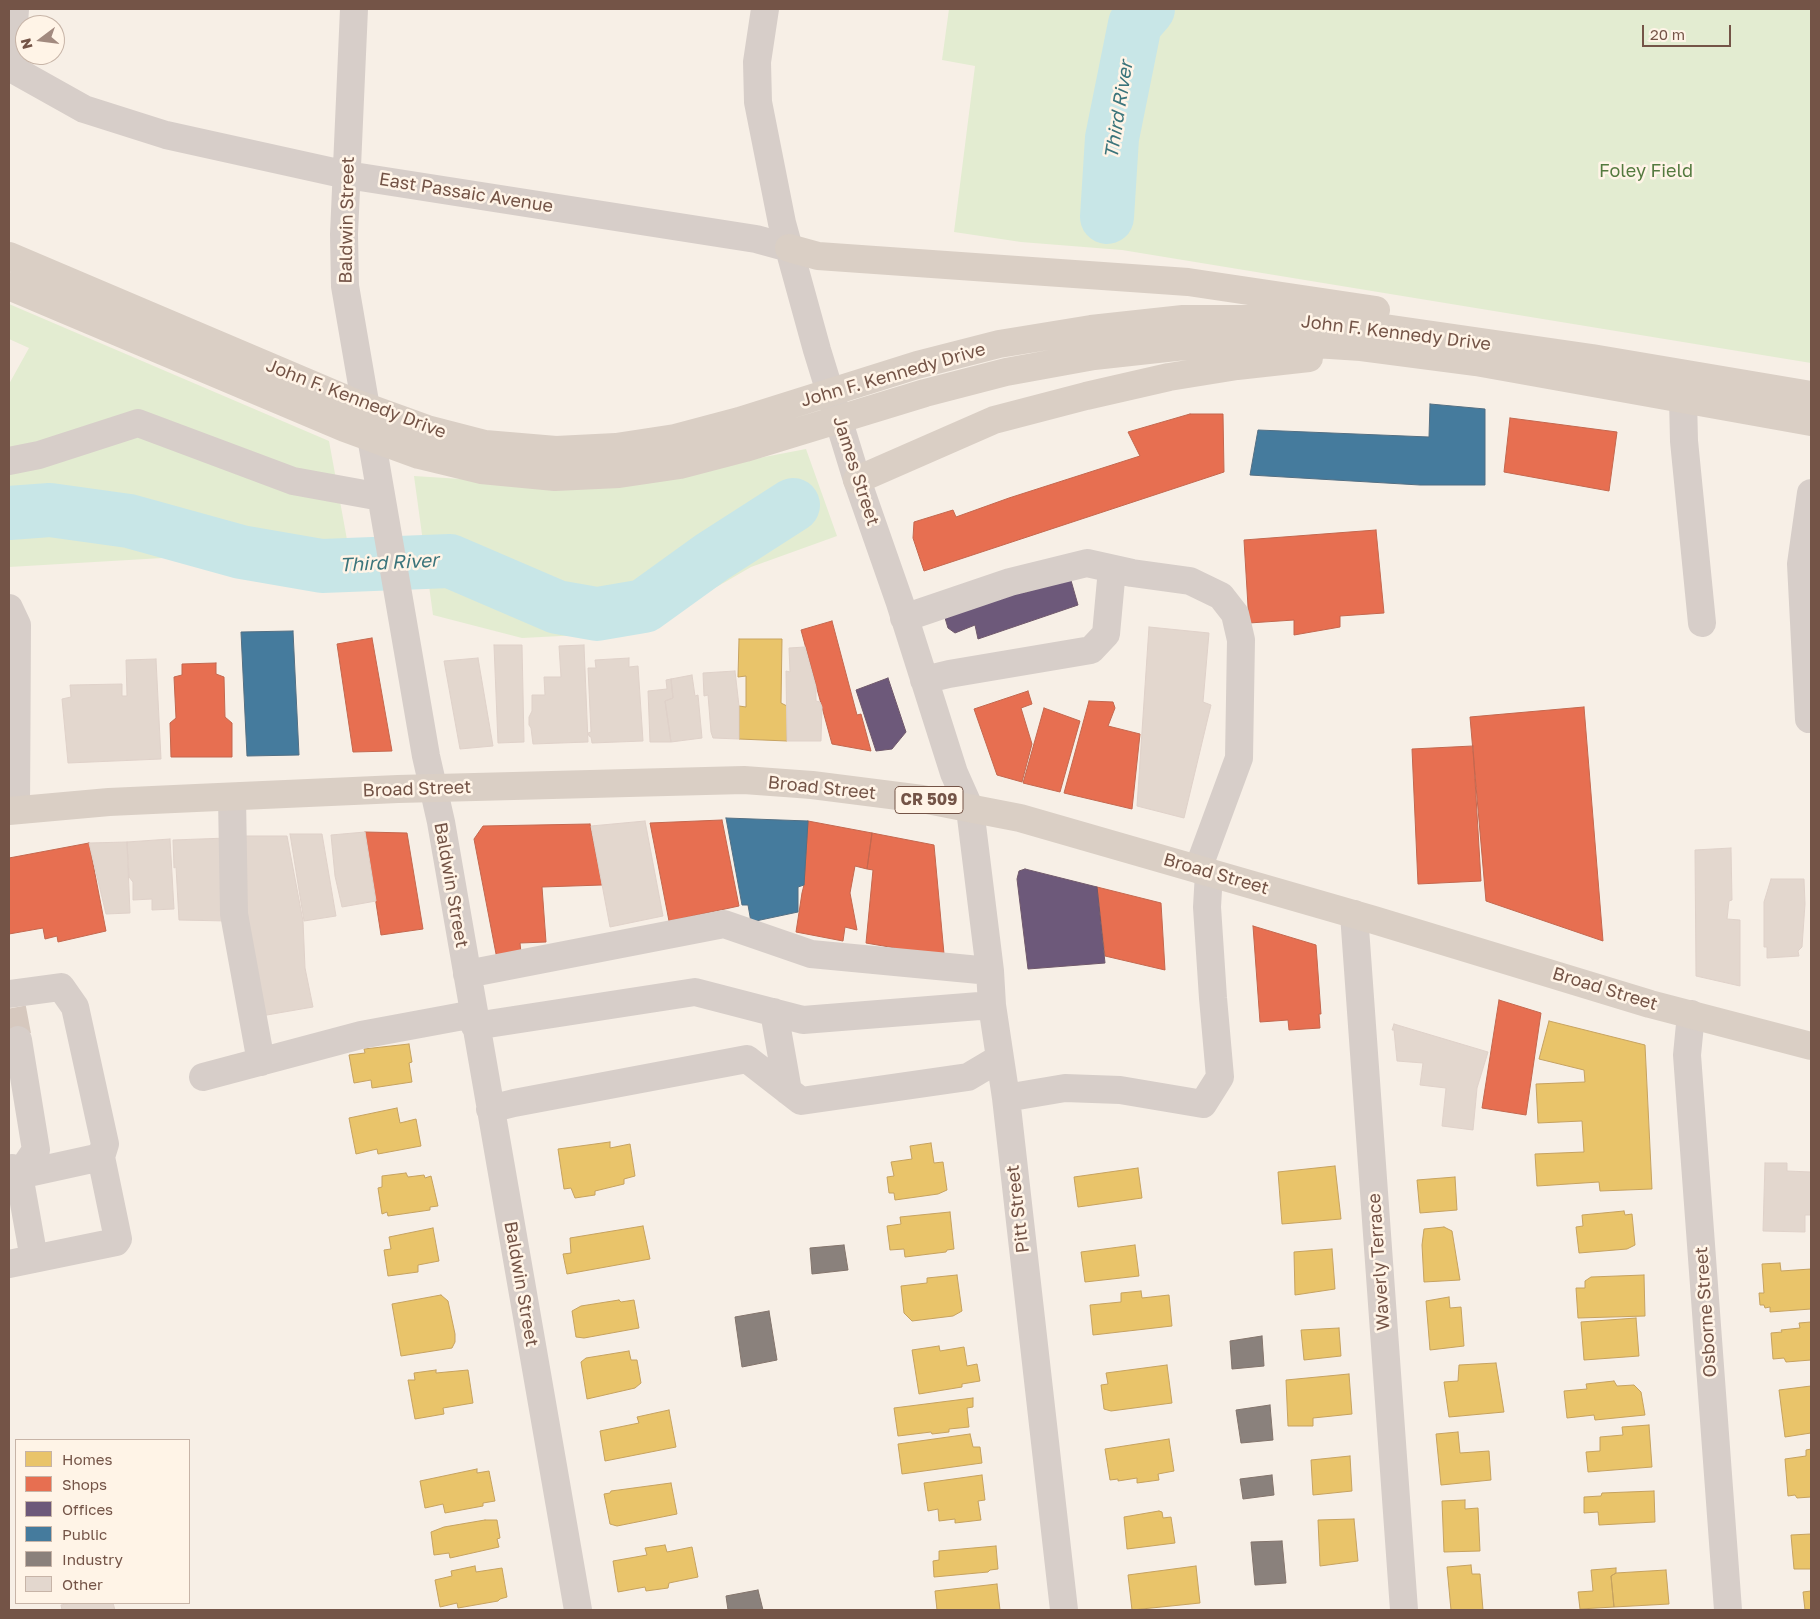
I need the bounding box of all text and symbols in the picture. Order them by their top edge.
north arrow [15,15,65,65]
scale bar [1645,15,1734,47]
text: 20 m [1650,25,1685,43]
text: N [16,36,36,51]
water label: Third River [1100,59,1138,161]
street label: Baldwin Street [335,156,359,284]
park label: Foley Field [1599,160,1693,182]
street label: East Passaic Avenue [377,169,555,217]
street label: John F. Kennedy Drive [1300,311,1492,355]
street label: John F. Kennedy Drive [798,338,988,412]
street label: John F. Kennedy Drive [263,355,449,443]
street label: James Street [828,414,884,528]
water label: Third River [339,549,439,577]
street label: Broad Street [767,772,877,804]
street label: Broad Street [362,776,472,802]
road number: CR 509 [895,786,963,814]
street label: Baldwin Street [429,821,473,949]
street label: Broad Street [1161,849,1271,899]
street label: Broad Street [1550,963,1660,1015]
street label: Pitt Street [1002,1164,1034,1254]
street label: Waverly Terrace [1363,1193,1395,1331]
street label: Baldwin Street [499,1220,543,1348]
street label: Osborne Street [1691,1246,1721,1378]
legend [15,1439,190,1604]
text: Homes [62,1450,112,1468]
text: Shops [62,1475,107,1493]
text: Offices [62,1500,113,1518]
text: Public [62,1525,107,1543]
text: Industry [62,1550,123,1568]
text: Other [62,1575,103,1593]

